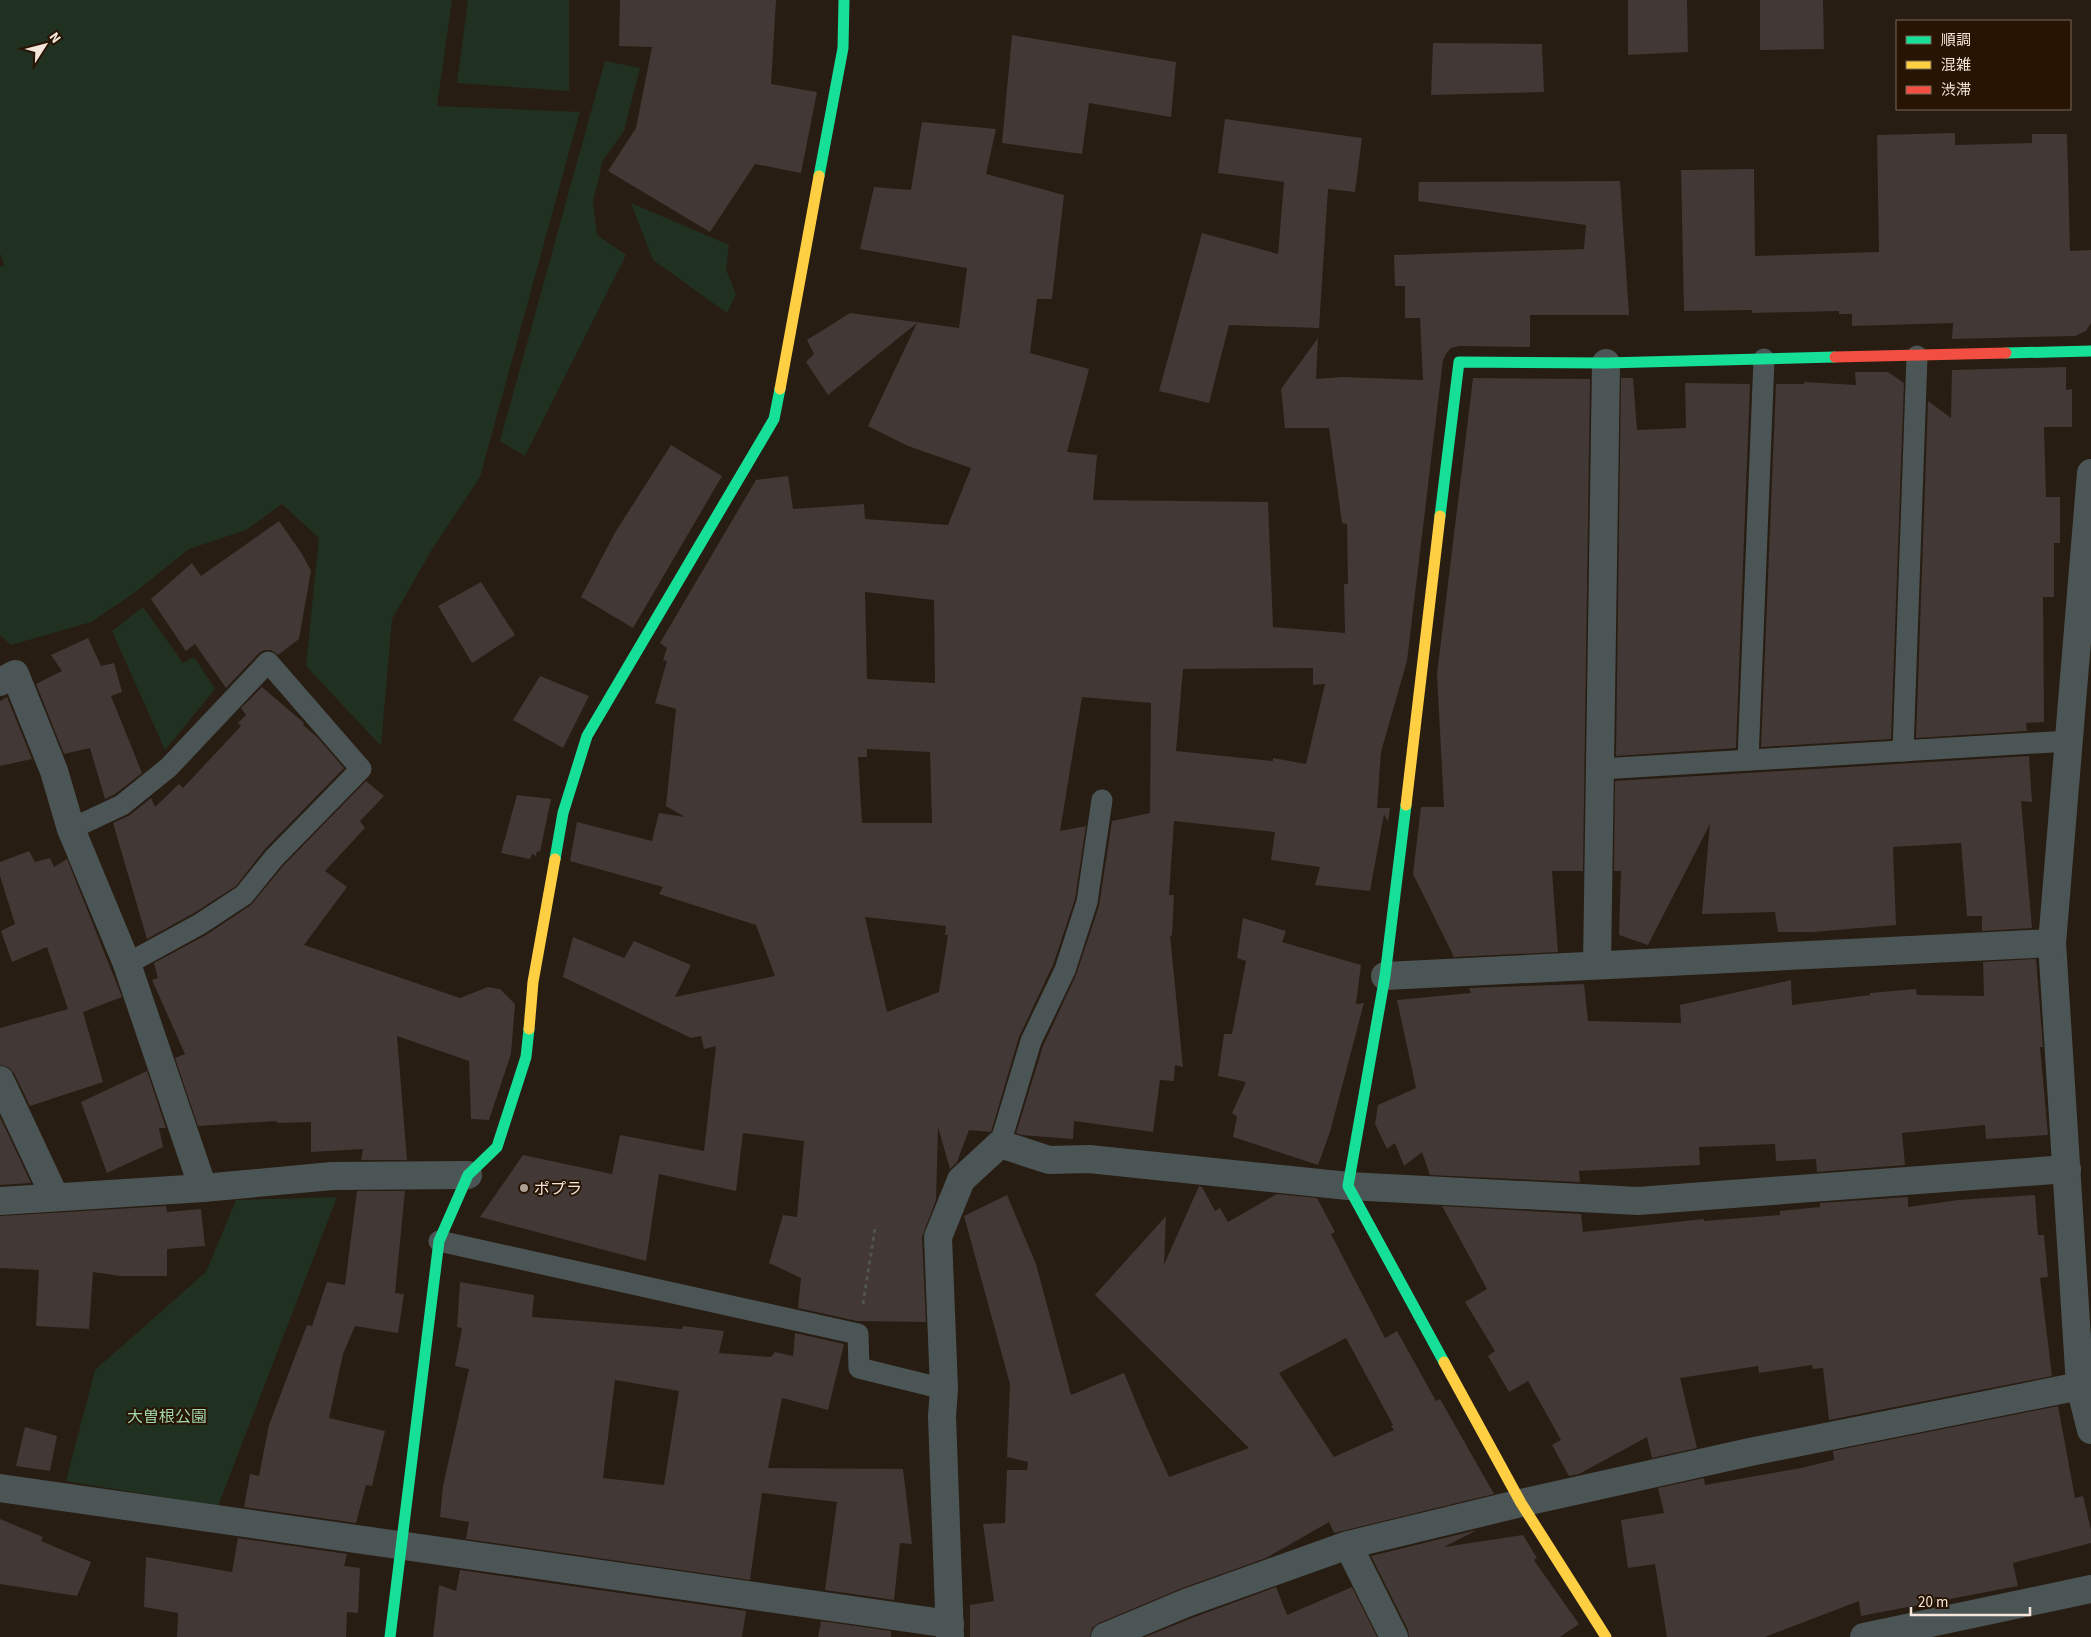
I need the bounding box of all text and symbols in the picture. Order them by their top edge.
north arrow [20,20,70,70]
legend [1896,20,2071,110]
text: N [44,28,66,48]
text: 順調 [1941,30,1971,51]
text: 混雑 [1941,55,1971,76]
text: 渋滞 [1941,80,1971,101]
place label: ポプラ [534,1178,582,1200]
marker: ポプラ [518,1182,530,1194]
park label: 大曽根公園 [127,1406,207,1428]
scale bar [1911,1584,2030,1616]
text: 20 m [1918,1592,1948,1613]

